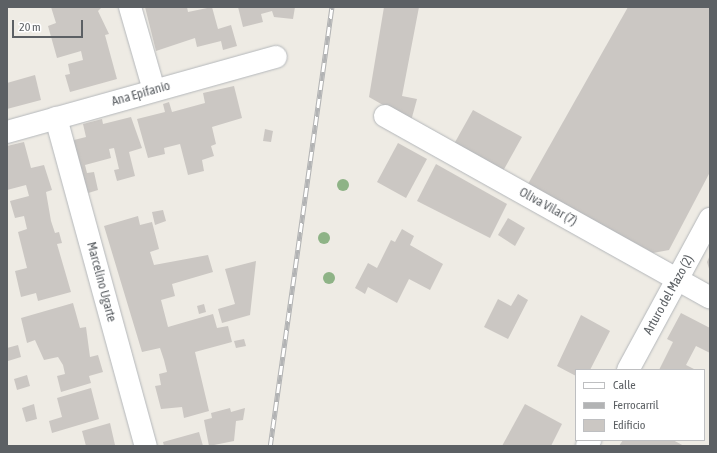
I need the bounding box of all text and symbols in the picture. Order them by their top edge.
scale bar [14,12,85,38]
text: 20 m [19,20,41,34]
street label: Ana Epifanio [110,78,172,110]
street label: Oliva Vilar (7) [516,185,580,229]
street label: Marcelino Ugarte [83,240,119,324]
street label: Arturo del Mazo (2) [641,252,697,338]
legend [575,369,705,441]
text: Calle [613,378,636,392]
text: Ferrocarril [613,398,659,412]
text: Edificio [613,418,645,432]

